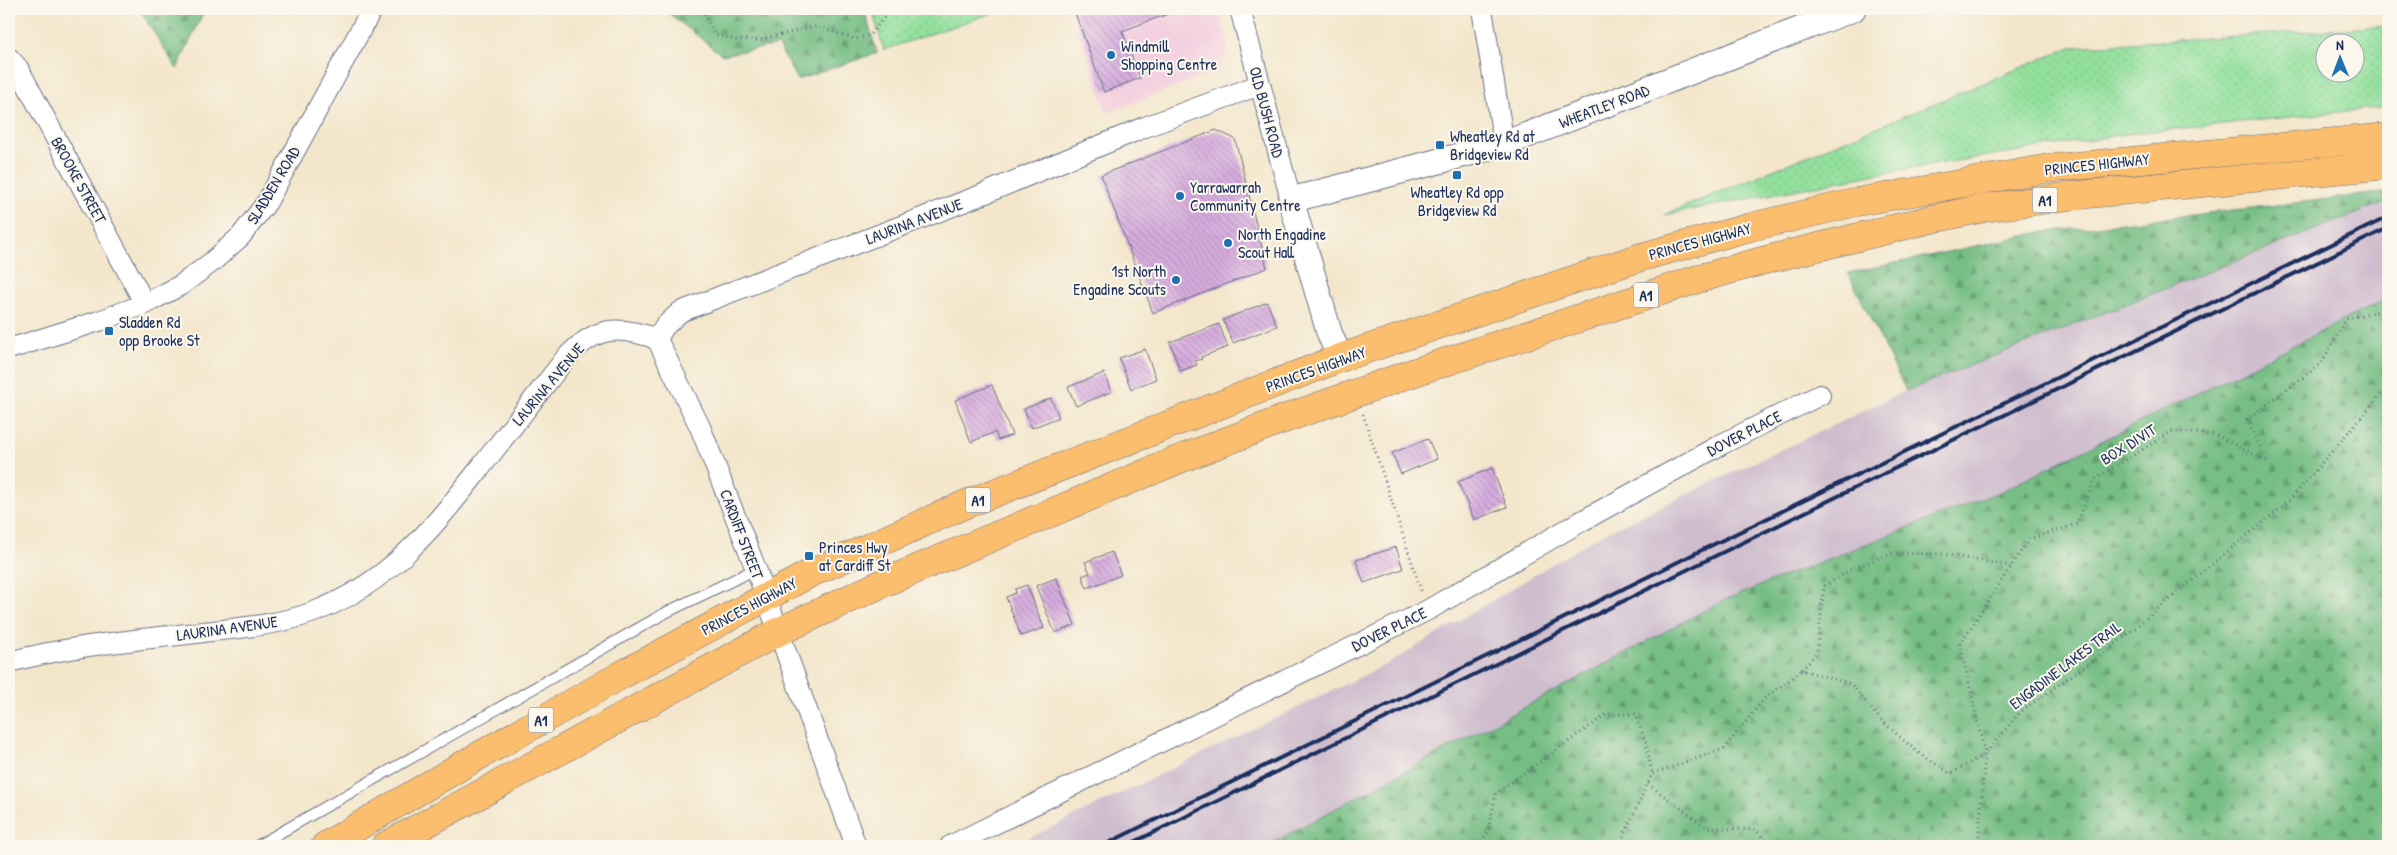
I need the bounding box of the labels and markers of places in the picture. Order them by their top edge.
place label: Windmill Shopping Centre [1121,35,1218,75]
marker: Windmill Shopping Centre [1105,49,1117,61]
place label: Wheatley Rd at Bridgeview Rd [1450,125,1535,165]
marker: Wheatley Rd at Bridgeview Rd [1434,139,1446,151]
marker: Wheatley Rd opp Bridgeview Rd [1451,169,1463,181]
place label: Yarrawarrah Community Centre [1190,176,1301,216]
place label: Wheatley Rd opp Bridgeview Rd [1410,181,1504,221]
marker: Yarrawarrah Community Centre [1174,190,1186,202]
place label: North Engadine Scout Hall [1238,223,1327,263]
marker: North Engadine Scout Hall [1222,237,1234,249]
place label: 1st North Engadine Scouts [1073,260,1166,300]
marker: 1st North Engadine Scouts [1170,274,1182,286]
place label: Sladden Rd opp Brooke St [119,311,200,351]
marker: Sladden Rd opp Brooke St [103,325,115,337]
place label: Princes Hwy at Cardiff St [819,536,891,576]
marker: Princes Hwy at Cardiff St [803,550,815,562]

